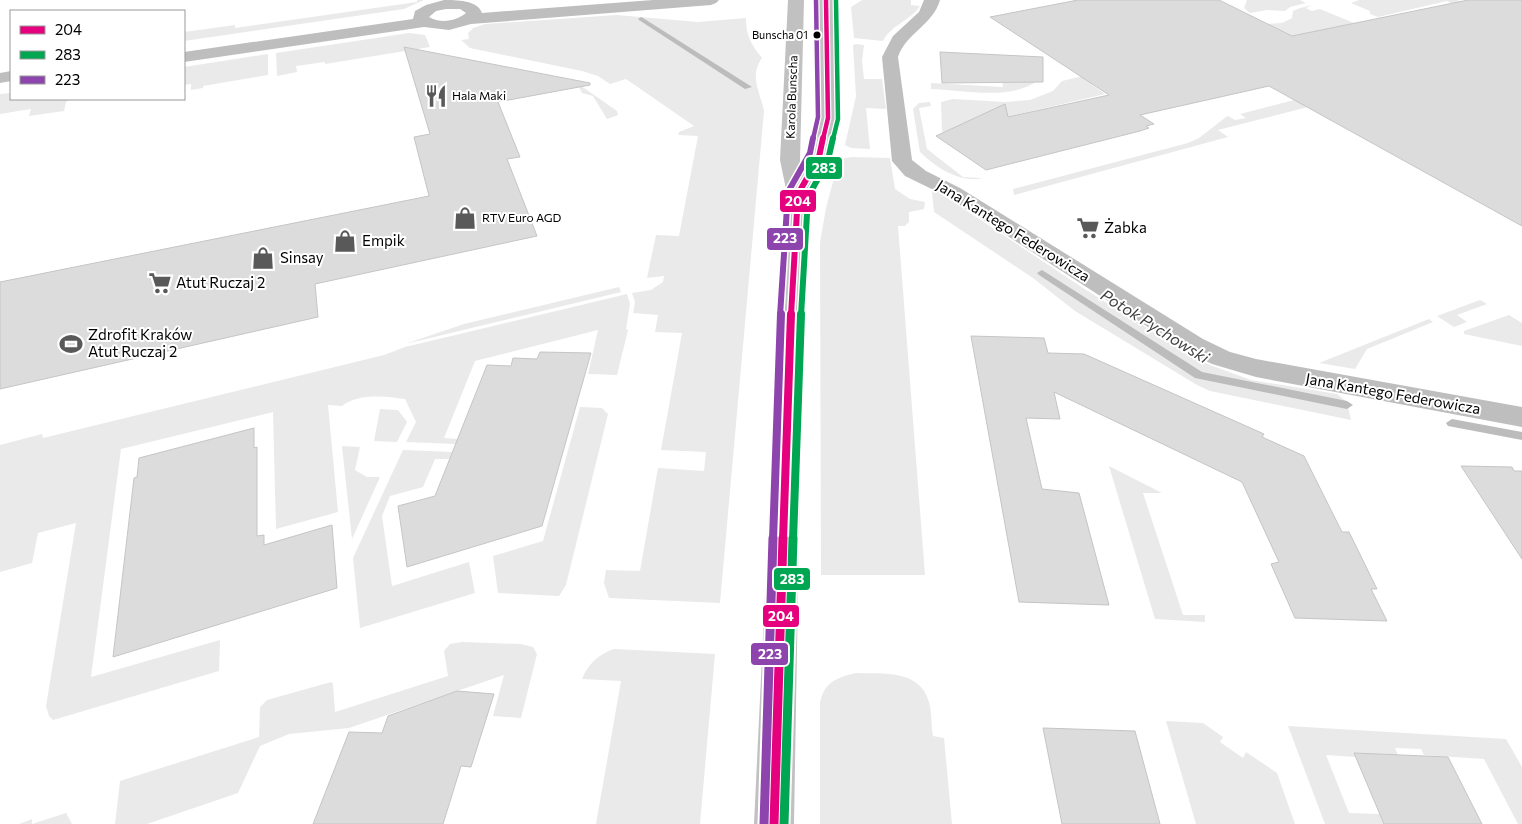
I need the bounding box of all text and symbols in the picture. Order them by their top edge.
legend [10,10,185,100]
text: 204 [55,20,82,38]
place label: Bunscha 01 [752,28,808,41]
marker: Bunscha 01 [812,30,822,40]
text: 283 [55,45,81,63]
street label: Karola Bunscha [783,55,799,139]
text: 223 [55,70,80,88]
restaurant icon: Hala Maki [423,83,449,109]
place label: Hala Maki [452,88,506,102]
line badge: 283 [805,156,843,180]
text: 283 [812,159,836,176]
street label: Jana Kantego Federowicza [933,175,1094,285]
line badge: 204 [779,189,817,213]
text: 204 [785,192,811,209]
shop icon: RTV Euro AGD [452,205,478,231]
place label: RTV Euro AGD [482,210,562,224]
supermarket icon: Żabka [1075,215,1101,241]
place label: Żabka [1104,218,1147,236]
line badge: 223 [766,227,804,251]
shop icon: Empik [332,228,358,254]
text: 223 [773,229,797,246]
place label: Empik [362,231,405,249]
shop icon: Sinsay [250,245,276,271]
place label: Sinsay [280,248,324,266]
supermarket icon: Atut Ruczaj 2 [147,270,173,296]
place label: Atut Ruczaj 2 [176,273,265,291]
water label: Potok Pychowski [1098,285,1214,367]
place label: Zdrofit Kraków Atut Ruczaj 2 [88,325,192,360]
sports icon: Zdrofit Kraków Atut Ruczaj 2 [58,331,84,357]
street label: Jana Kantego Federowicza [1304,369,1482,417]
line badge: 283 [773,567,811,591]
text: 283 [780,570,804,587]
line badge: 204 [762,604,800,628]
text: 204 [768,607,794,624]
line badge: 223 [750,642,789,666]
text: 223 [758,645,782,662]

